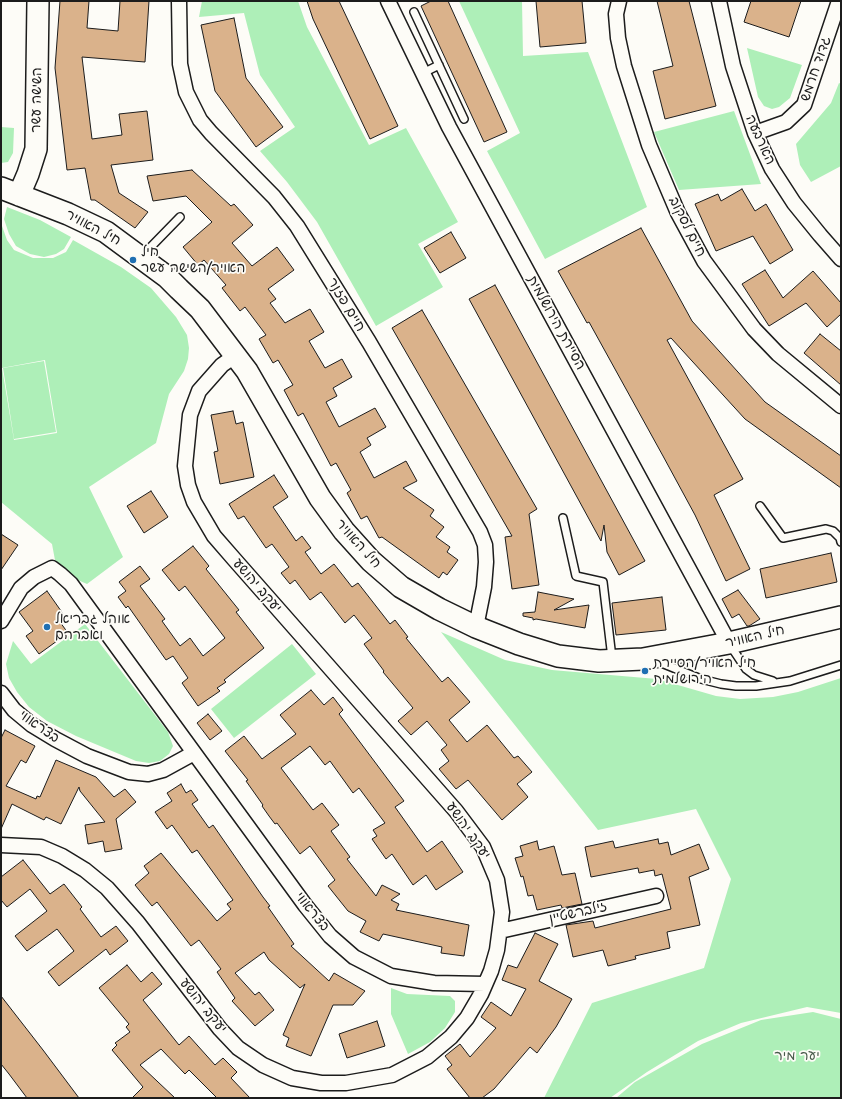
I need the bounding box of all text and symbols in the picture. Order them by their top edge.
street label: גדוד חרמש [797,34,835,104]
street label: השישה עשר [28,67,46,133]
street label: הארבעה [742,112,778,168]
street label: חיים לסקוב [665,194,709,260]
street label: חיל האוויר [62,206,124,250]
place label: חיל האויר/השישה עשר [141,244,245,276]
marker: חיל האויר/השישה עשר [128,255,138,265]
street label: הסיירת הירושלמית [523,273,589,373]
street label: חיים פזנר [323,275,369,335]
street label: חיל האוויר [332,516,384,572]
street label: יעקב יהושע [229,556,285,616]
place label: אוהל גבריאל ואברהם [55,611,130,644]
marker: אוהל גבריאל ואברהם [42,622,52,632]
street label: חיל האוויר [724,622,786,652]
place label: חיל האויר/הסיירת הירושלמית [653,655,756,688]
marker: חיל האויר/הסיירת הירושלמית [640,666,650,676]
street label: בצראווי [16,707,62,747]
street label: יעקב יהושע [442,799,494,863]
street label: בצראווי [291,889,333,935]
street label: זילברשטיין [547,898,609,928]
street label: יעקב יהושע [176,975,230,1037]
park label: יער מיר [774,1048,820,1064]

